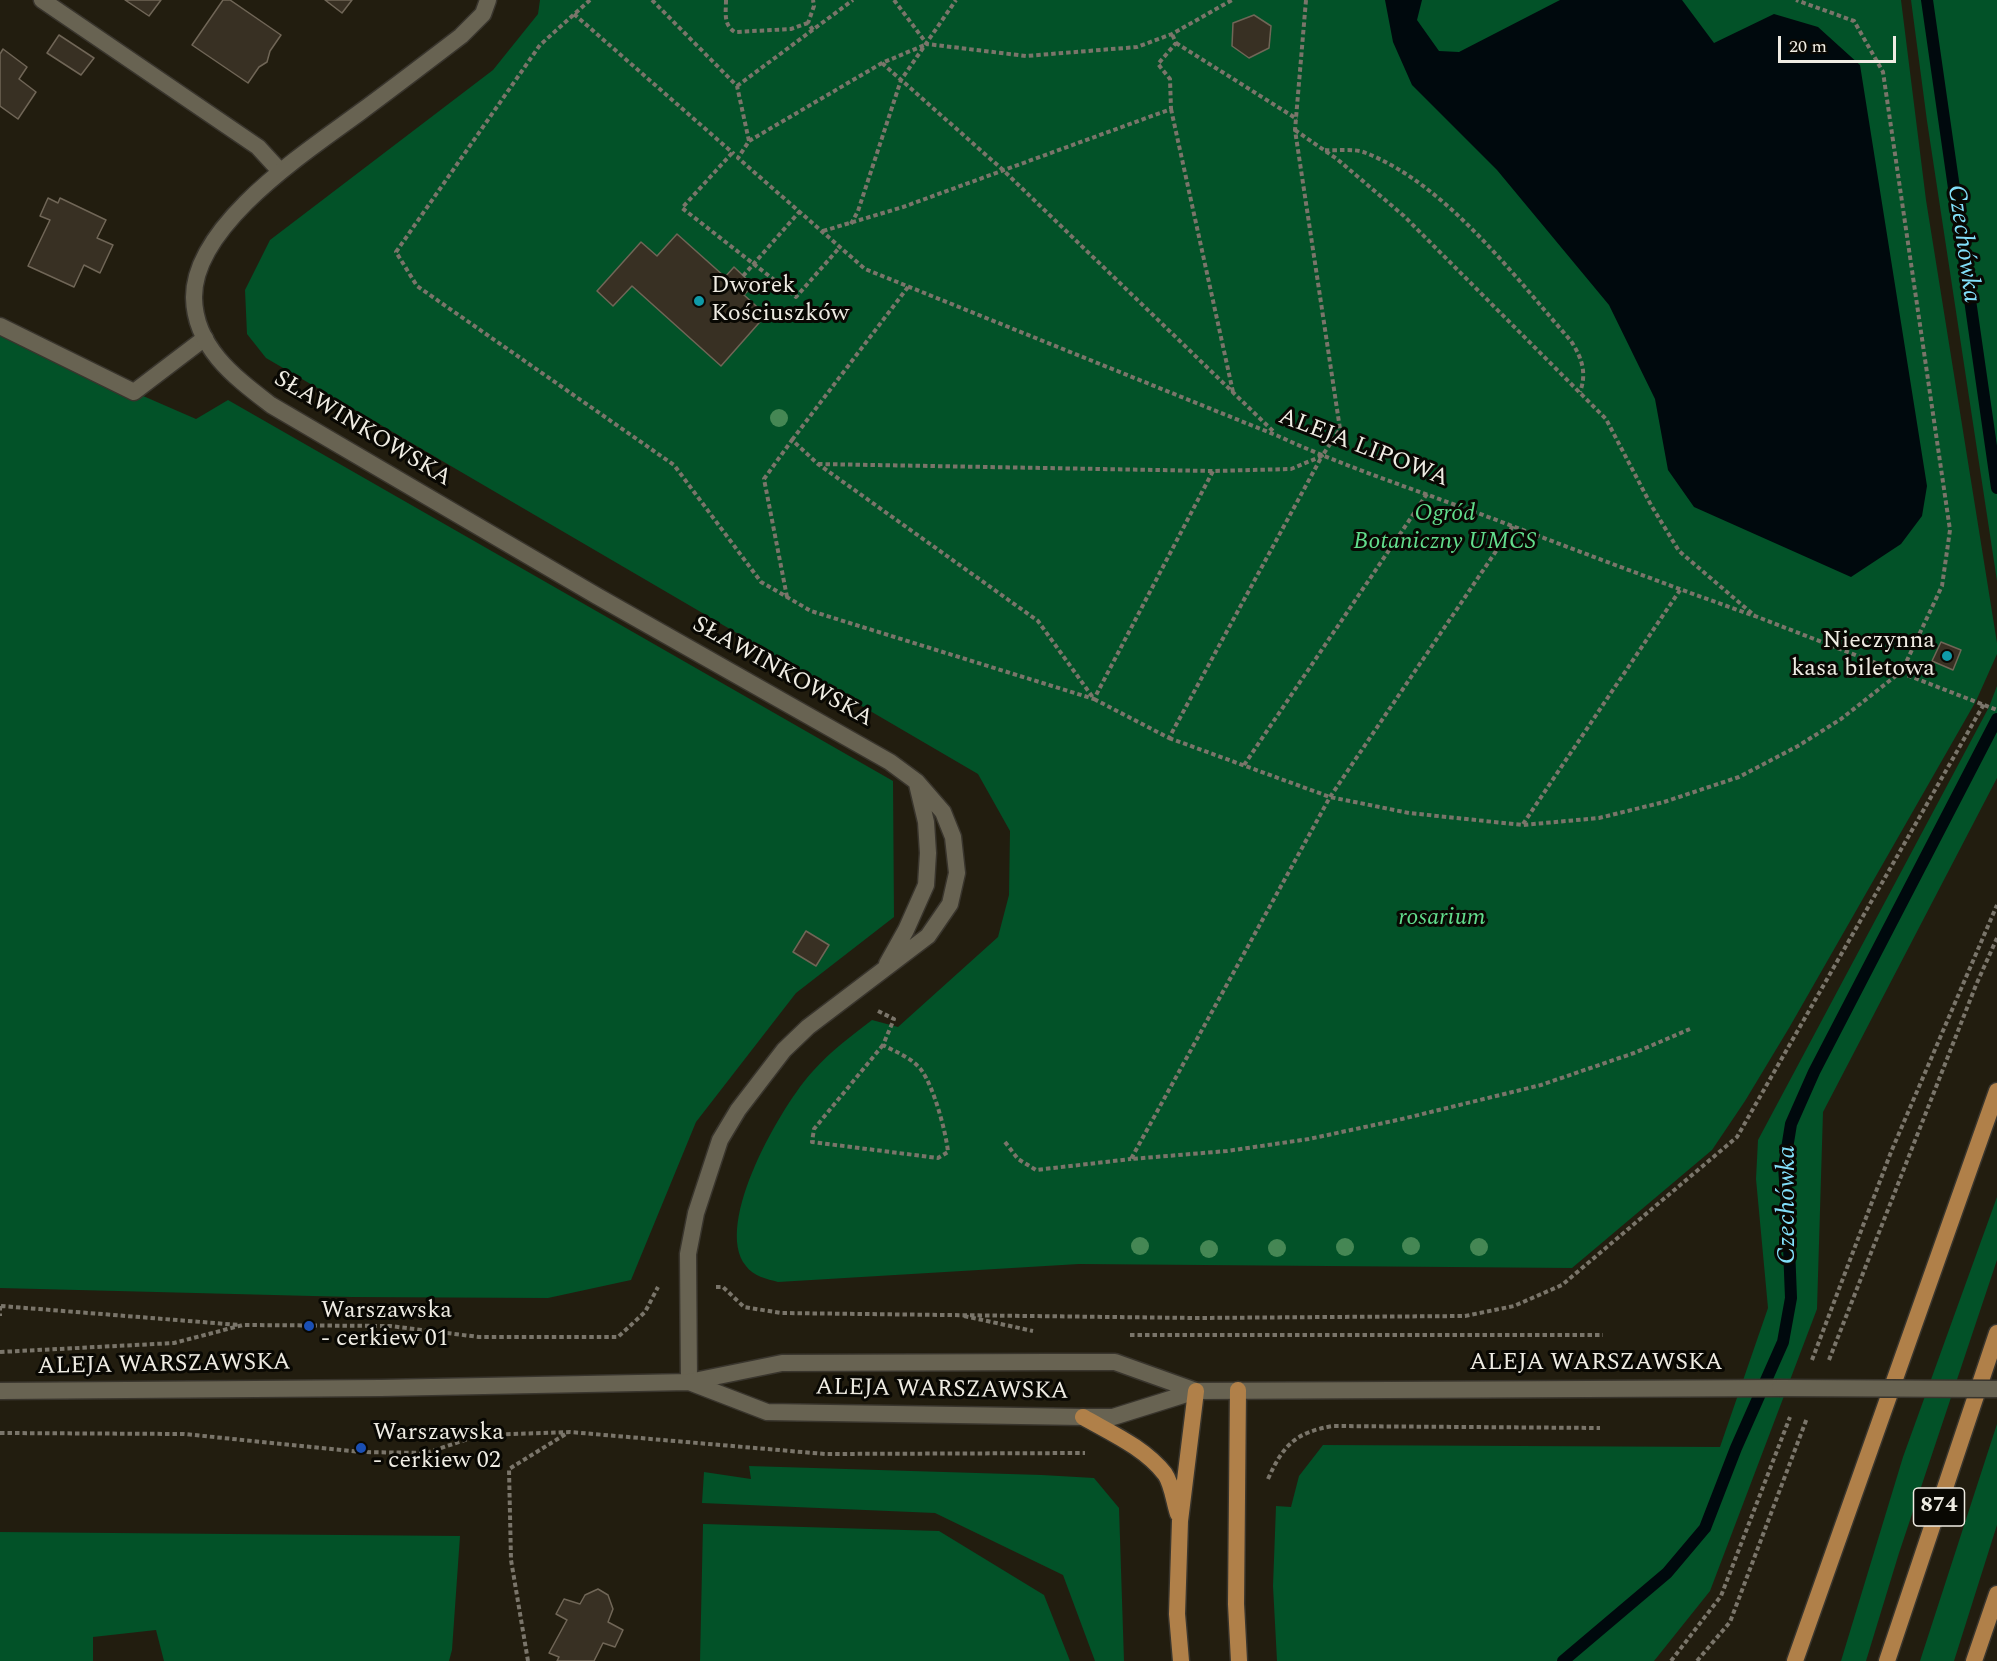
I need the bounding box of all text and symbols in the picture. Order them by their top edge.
scale bar [1781,24,1900,62]
text: 20 m [1789,33,1827,60]
water label: Czechówka [1938,183,1986,305]
place label: Dworek Kościuszków [711,273,849,329]
marker: Dworek Kościuszków [692,294,706,308]
street label: SŁAWINKOWSKA [268,366,456,494]
street label: ALEJA LIPOWA [1274,403,1452,495]
park label: Ogród Botaniczny UMCS [1353,501,1537,557]
street label: SŁAWINKOWSKA [687,611,877,735]
place label: Nieczynna kasa biletowa [1791,628,1935,684]
marker: Nieczynna kasa biletowa [1940,649,1954,663]
park label: rosarium [1399,905,1485,933]
water label: Czechówka [1773,1146,1805,1264]
place label: Warszawska - cerkiew 01 [321,1298,452,1354]
marker: Warszawska - cerkiew 01 [302,1319,316,1333]
street label: ALEJA WARSZAWSKA [37,1349,291,1383]
street label: ALEJA WARSZAWSKA [1469,1350,1723,1378]
street label: ALEJA WARSZAWSKA [815,1374,1069,1408]
place label: Warszawska - cerkiew 02 [373,1420,504,1476]
marker: Warszawska - cerkiew 02 [354,1441,368,1455]
road number: 874 [1914,1488,1964,1526]

